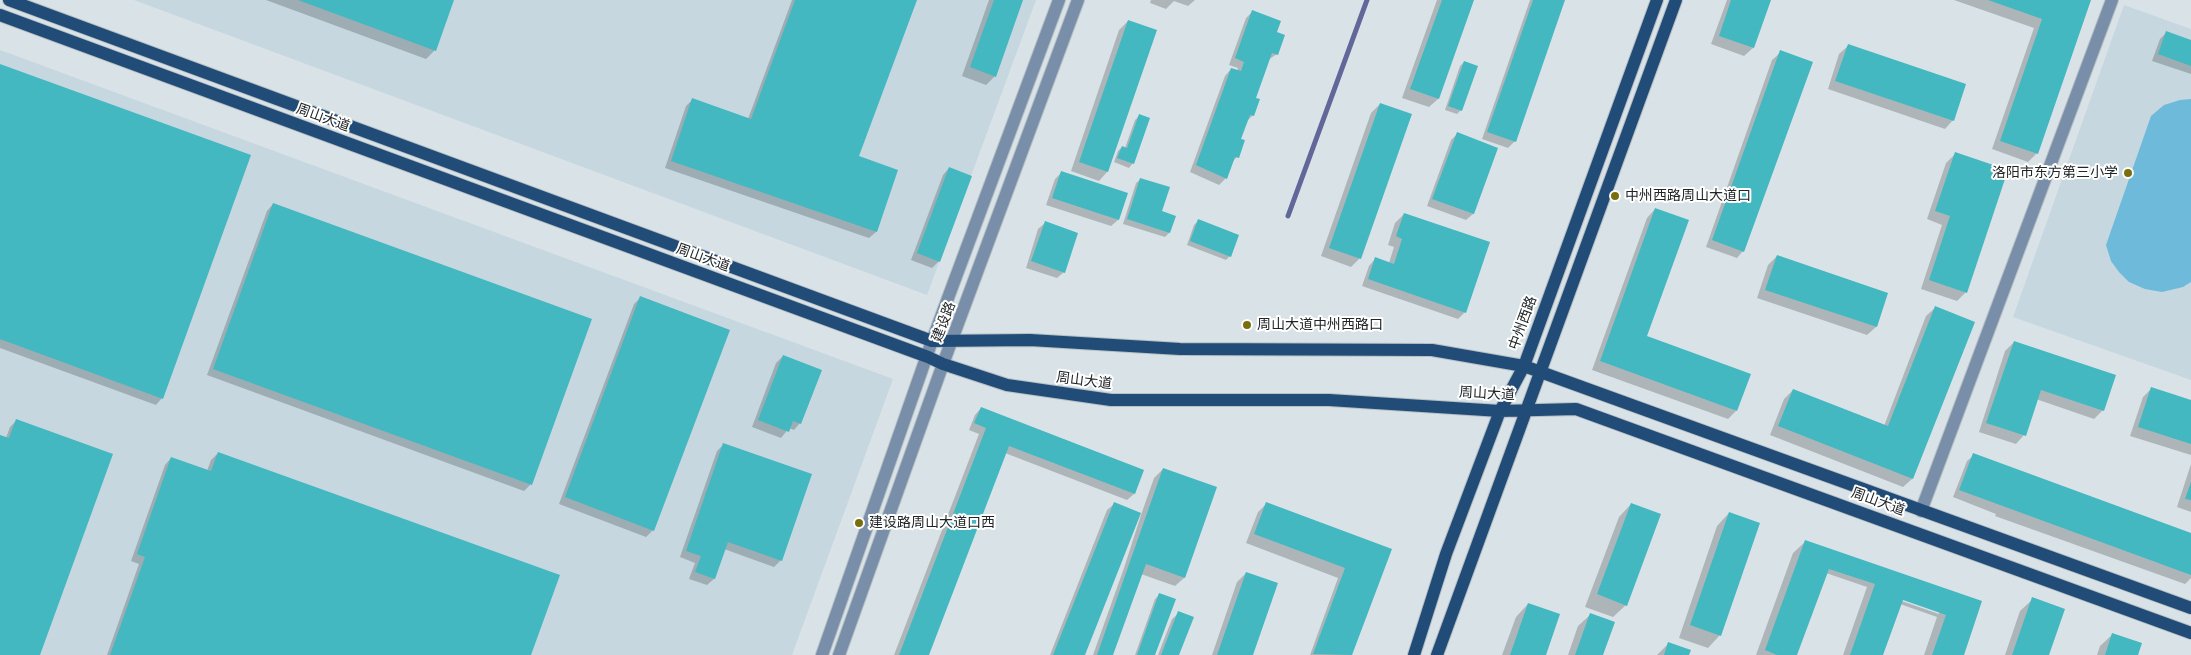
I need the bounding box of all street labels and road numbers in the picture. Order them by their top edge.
street label: 周山大道 [294,101,352,135]
street label: 周山大道 [674,241,732,275]
street label: 中州西路 [1506,294,1540,352]
street label: 建设路 [929,299,959,345]
street label: 周山大道 [1055,369,1113,393]
street label: 周山大道 [1459,384,1515,404]
street label: 周山大道 [1849,485,1907,519]

